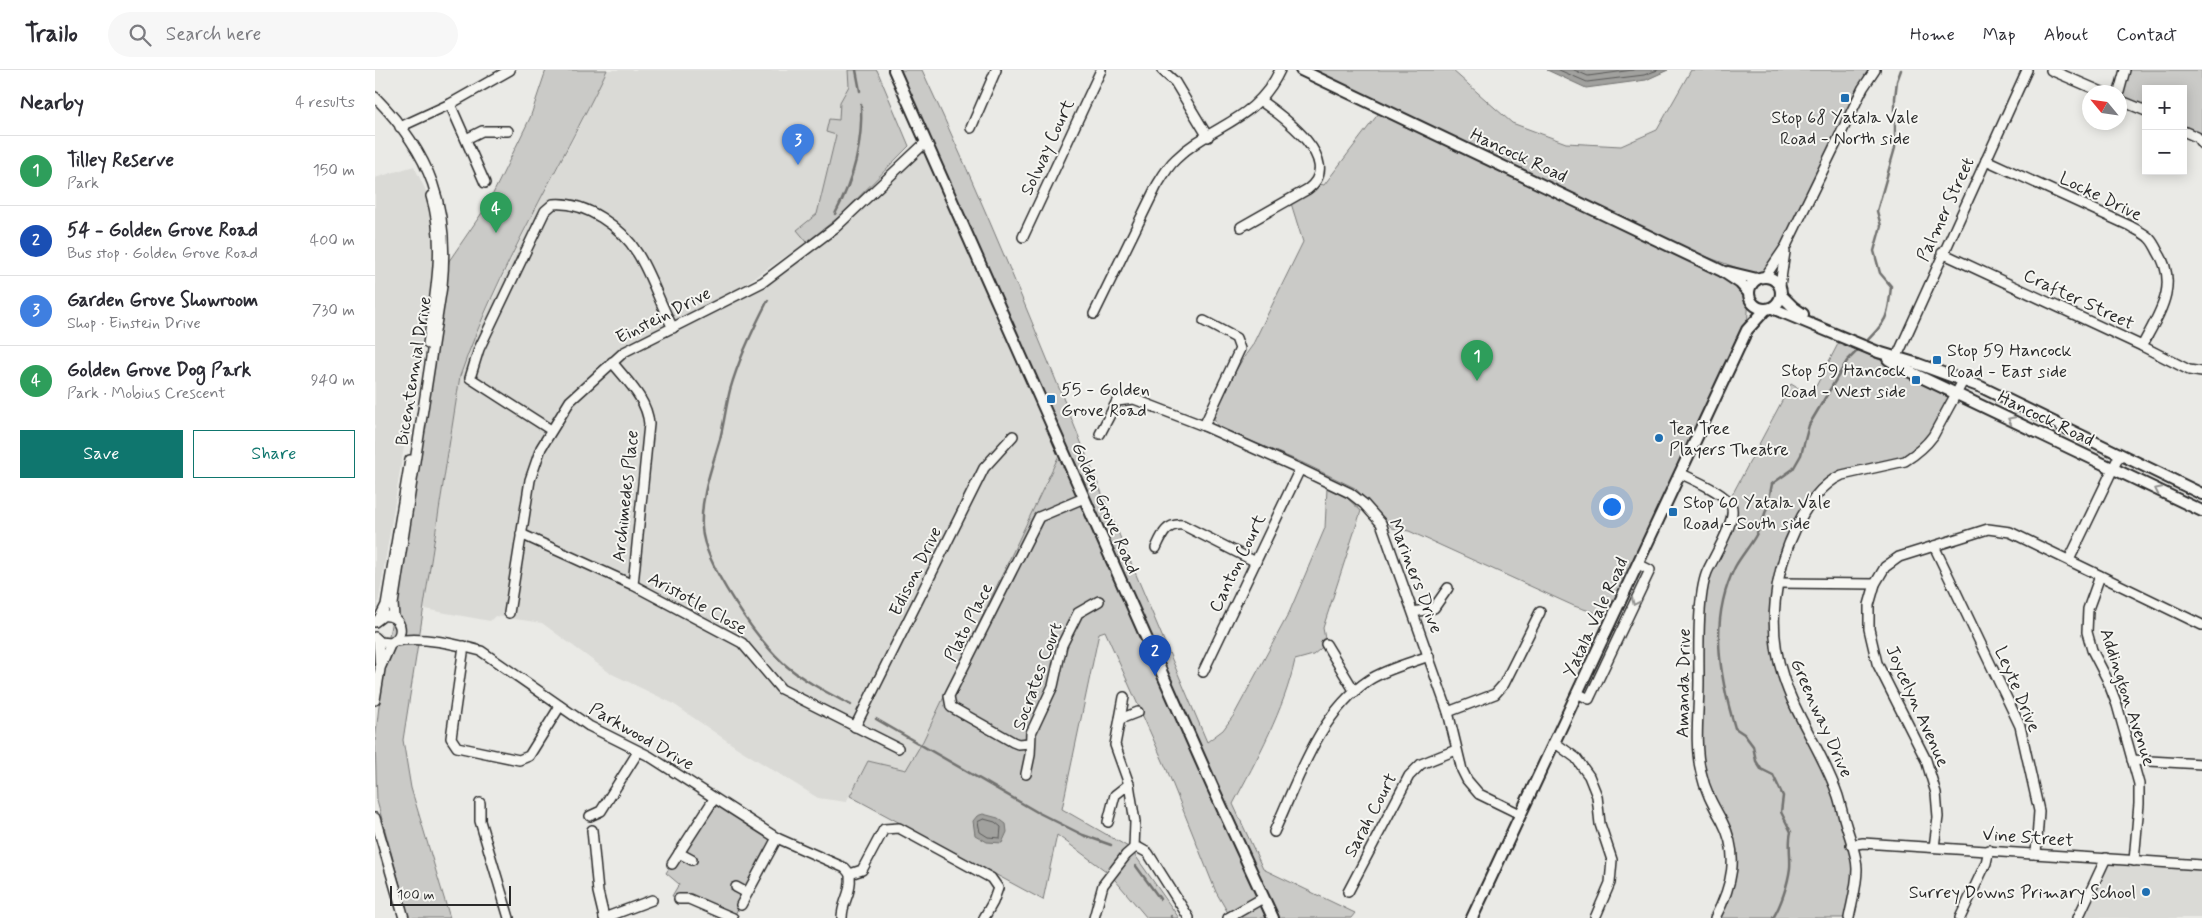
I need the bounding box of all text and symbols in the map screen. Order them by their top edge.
search box [108,12,458,57]
text: Trailo [25,19,78,50]
icon: search [126,21,154,49]
text: Search here [166,22,261,47]
text: Home [1910,23,1955,47]
text: Map [1983,23,2016,47]
text: About [2044,23,2088,47]
text: Contact [2116,23,2177,47]
north arrow [2082,85,2127,130]
map controls [2142,85,2187,175]
button: + [2142,85,2187,130]
text: Nearby [20,89,84,117]
text: 4 results [295,92,355,113]
marker: Stop 68 Yatala Vale Road - North side [1839,92,1851,104]
street label: Solway Court [1015,95,1081,199]
place label: Stop 68 Yatala Vale Road - North side [1771,106,1919,151]
street label: Hancock Road [1466,123,1571,189]
pin: 3 [782,124,814,165]
button: − [2142,130,2187,175]
text: Tilley Reserve [67,148,174,173]
street label: Palmer Street [1911,153,1981,265]
text: 1 [32,160,40,181]
text: 150 m [313,160,355,181]
street label: Locke Drive [2055,167,2146,227]
text: Park [67,173,99,194]
pin: 4 [480,192,512,233]
text: 54 - Golden Grove Road [67,218,258,243]
text: 2 [32,230,40,251]
text: 400 m [310,230,355,251]
text: Bus stop · Golden Grove Road [67,243,258,264]
street label: Crafter Street [2019,264,2138,336]
street label: Einstein Drive [612,282,715,350]
text: Garden Grove Showroom [67,288,258,313]
street label: Bicentennial Drive [390,295,438,447]
text: 3 [32,300,40,321]
text: 730 m [312,300,355,321]
text: Shop · Einstein Drive [67,313,201,334]
place label: Stop 59 Hancock Road - East side [1947,339,2072,384]
pin: 1 [1461,340,1493,381]
marker: Stop 59 Hancock Road - East side [1931,354,1943,366]
text: Golden Grove Dog Park [67,358,251,383]
place label: Stop 59 Hancock Road - West side [1781,359,1906,404]
text: 4 [31,370,41,391]
text: 940 m [311,370,355,391]
marker: Stop 59 Hancock Road - West side [1910,374,1922,386]
place label: 55 - Golden Grove Road [1061,378,1150,423]
text: Park · Mobius Crescent [67,383,226,404]
street label: Hancock Road [1993,385,2098,453]
marker: 55 - Golden Grove Road [1045,393,1057,405]
one-way arrow [2007,416,2016,426]
place label: Tea Tree Players Theatre [1669,417,1789,462]
street label: Archimedes Place [607,429,645,563]
button: Save [20,430,183,478]
button: Share [193,430,355,478]
marker: Tea Tree Players Theatre [1653,432,1665,444]
street label: Golden Grove Road [1065,439,1145,578]
one-way arrow [2154,486,2163,496]
place label: Stop 60 Yatala Vale Road - South side [1683,491,1831,536]
your location [1599,494,1625,520]
marker: Stop 60 Yatala Vale Road - South side [1667,506,1679,518]
street label: Canton Court [1204,510,1272,616]
street label: Mariners Drive [1382,516,1448,637]
street label: Edison Drive [884,523,948,620]
street label: Yatala Vale Road [1558,554,1634,681]
street label: Aristotle Close [644,567,751,641]
street label: Plato Place [939,579,999,666]
one-way arrow [1631,597,1641,606]
street label: Socrates Court [1007,619,1069,734]
street label: Addington Avenue [2093,625,2161,769]
street label: Amanda Drive [1671,628,1697,738]
pin: 2 [1139,635,1171,676]
street label: Joycelyn Avenue [1880,642,1955,771]
street label: Leyte Drive [1988,643,2046,736]
street label: Greenway Drive [1784,655,1858,782]
street label: Parkwood Drive [585,697,698,777]
street label: Sarah Court [1339,769,1403,862]
street label: Vine Street [1982,823,2074,853]
place label: Surrey Downs Primary School [1909,881,2136,905]
scale bar [390,883,511,906]
text: 100 m [397,886,435,904]
marker: Surrey Downs Primary School [2140,886,2152,898]

